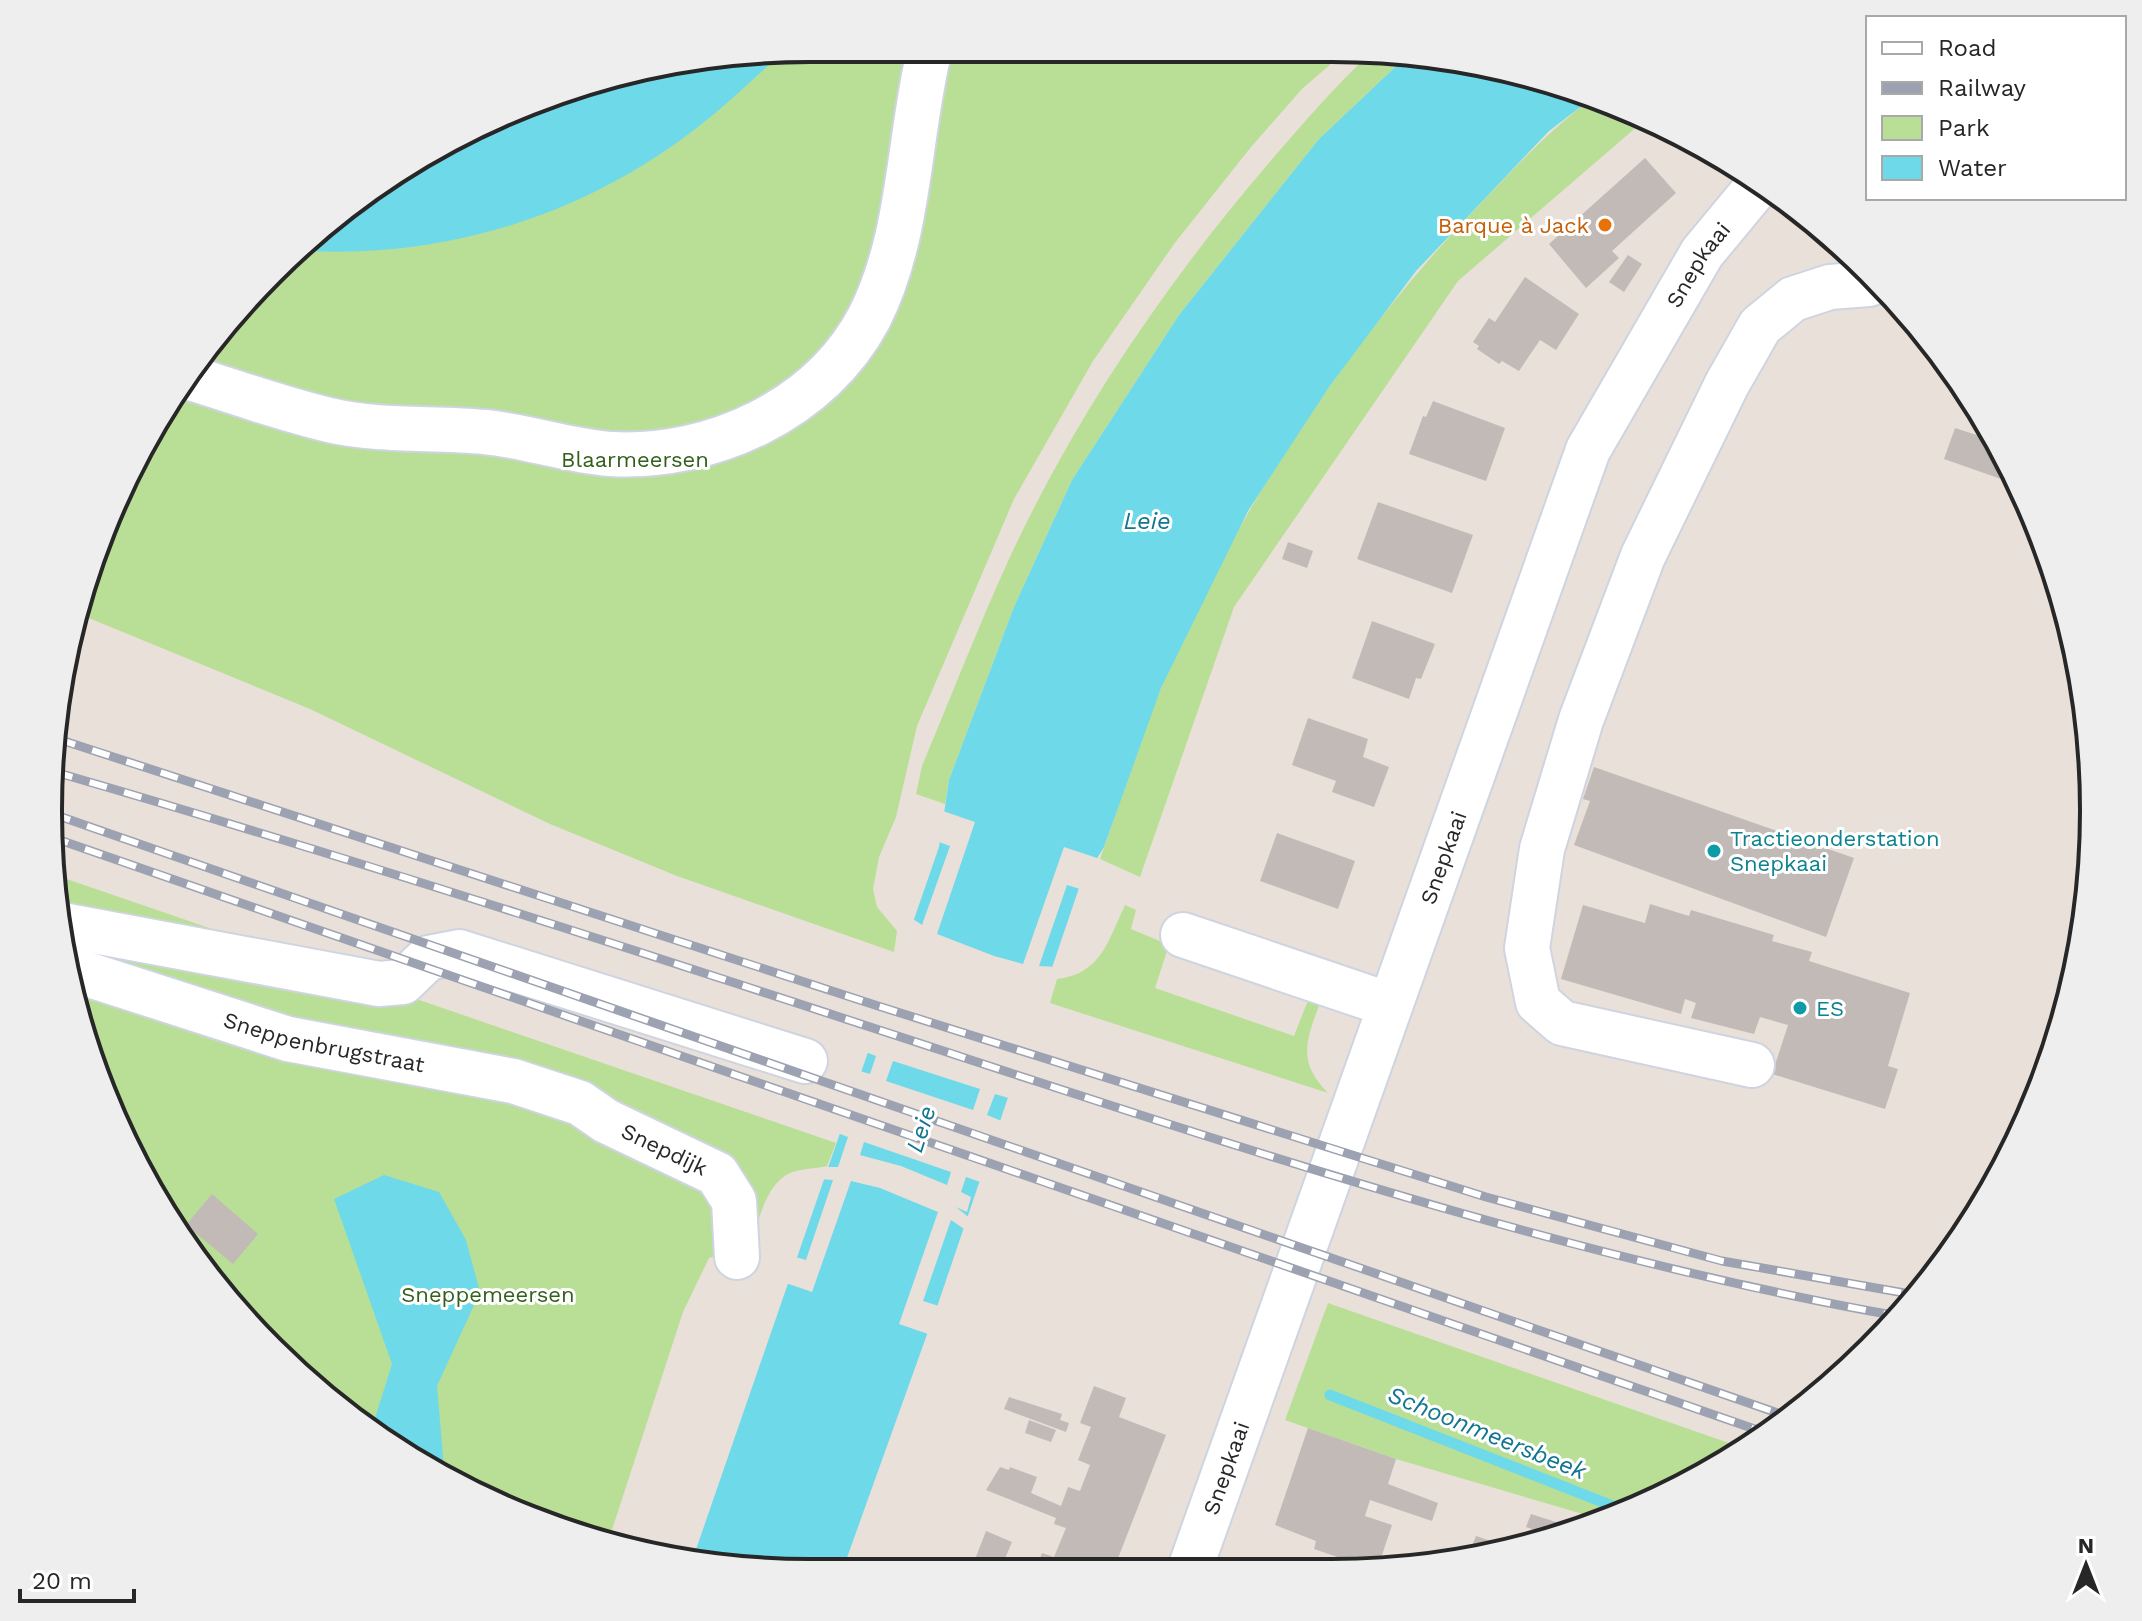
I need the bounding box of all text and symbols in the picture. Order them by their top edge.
legend [1866,16,2126,200]
text: Road [1938,34,1997,62]
text: Railway [1938,74,2027,102]
text: Park [1938,114,1990,142]
text: Water [1938,154,2007,182]
place label: Barque à Jack [1438,213,1589,238]
marker: Barque à Jack [1596,216,1614,234]
street label: Snepkaai [1661,217,1735,312]
park label: Blaarmeersen [561,447,709,472]
water label: Leie [1123,507,1171,535]
street label: Snepkaai [1415,808,1472,908]
place label: Tractieonderstation Snepkaai [1730,826,1940,876]
marker: Tractieonderstation Snepkaai [1705,842,1723,860]
place label: ES [1816,996,1844,1021]
marker: ES [1791,999,1809,1017]
street label: Sneppenbrugstraat [220,1007,427,1077]
water label: Leie [900,1102,942,1156]
street label: Snepdijk [617,1118,711,1181]
park label: Sneppemeersen [401,1282,575,1307]
water label: Schoonmeersbeek [1384,1380,1591,1486]
street label: Snepkaai [1198,1418,1254,1518]
north arrow [2046,1525,2126,1605]
text: N [2078,1533,2094,1558]
scale bar [20,1553,134,1603]
text: 20 m [32,1567,92,1595]

